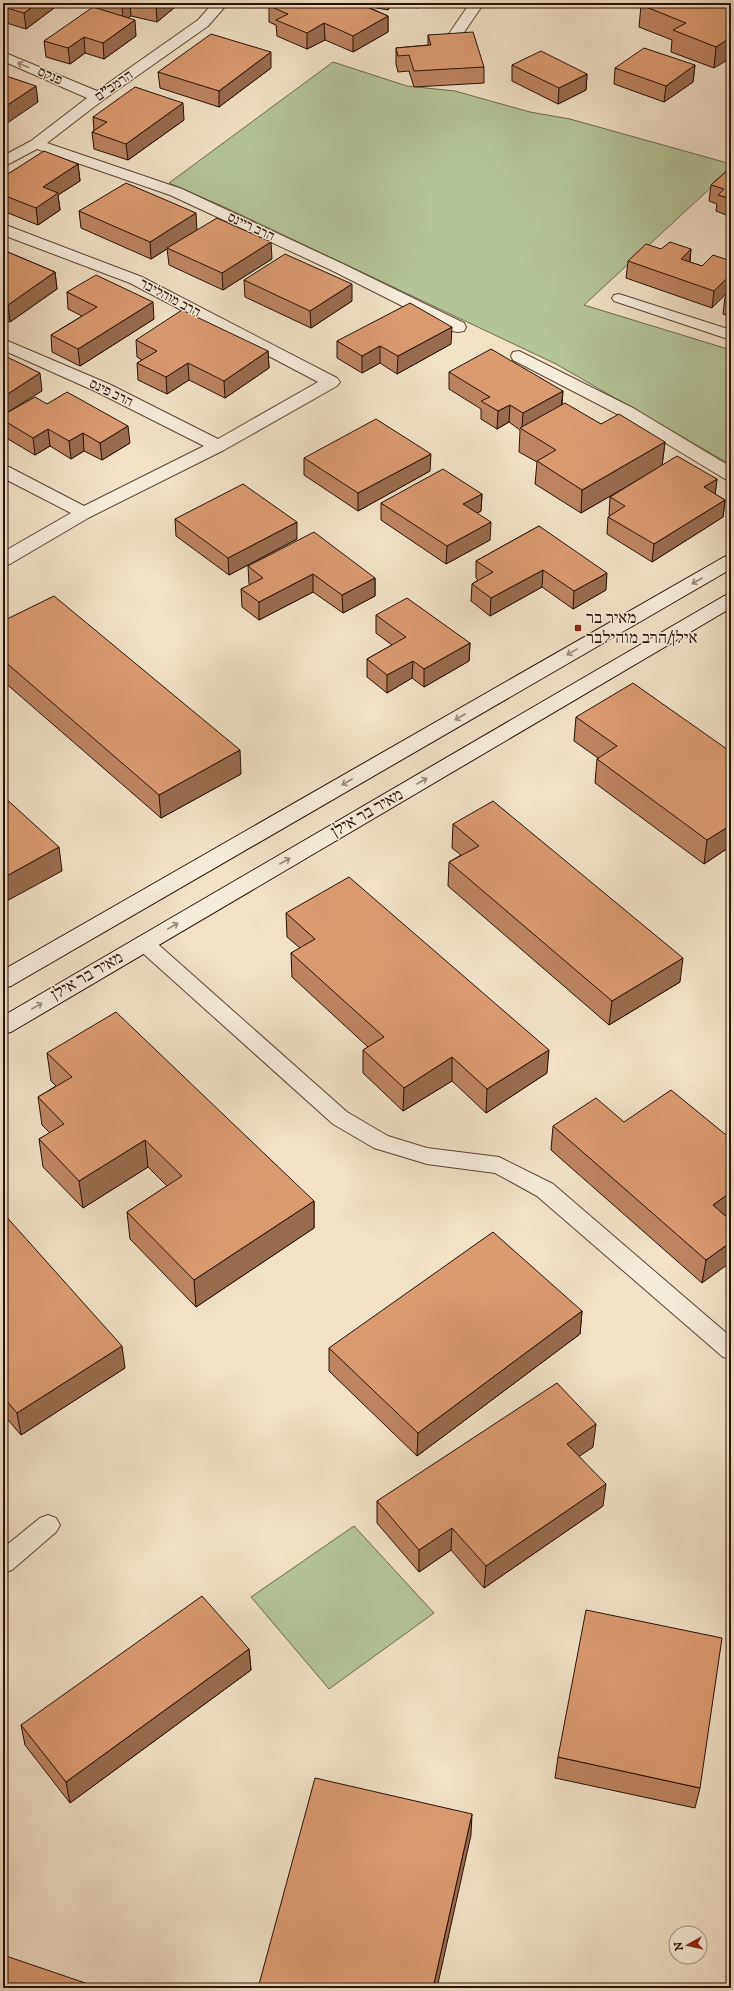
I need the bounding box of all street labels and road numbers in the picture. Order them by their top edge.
street label: פנקס [35,63,65,89]
street label: הרמב"ם [91,66,137,106]
street label: הרב ריינס [225,208,277,246]
street label: הרב מוהליבר [136,274,204,322]
street label: הרב פינס [86,375,136,411]
street label: מאיר בר אילן [327,783,407,843]
street label: מאיר בר אילן [47,946,127,1006]

